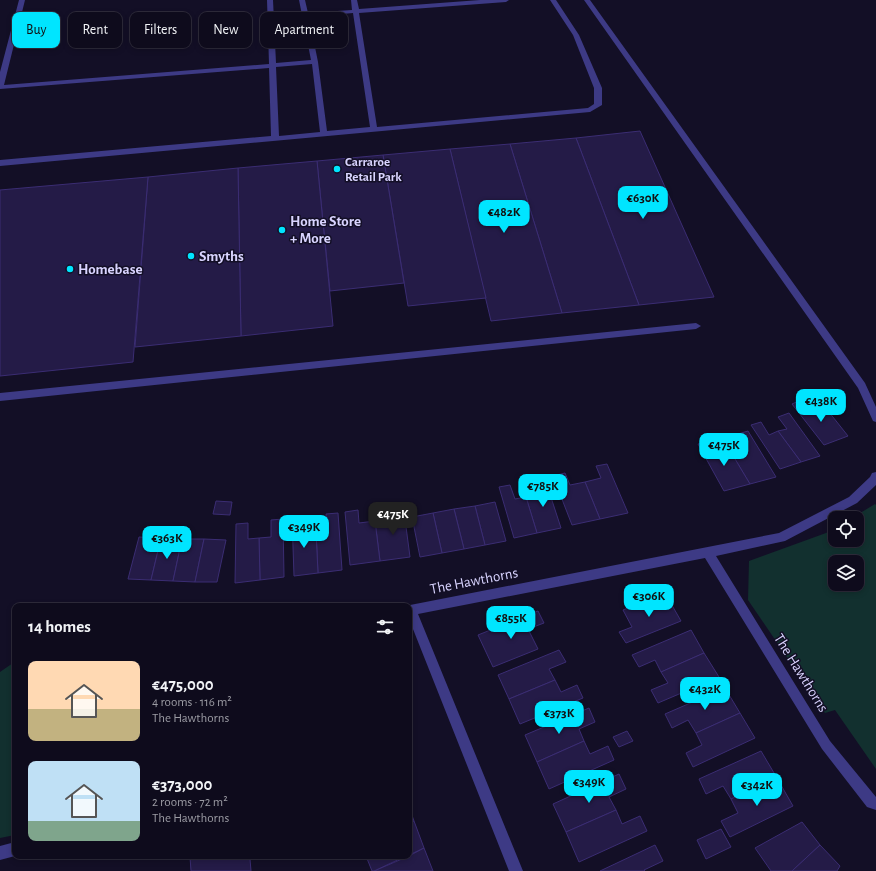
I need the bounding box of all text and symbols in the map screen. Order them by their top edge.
chip: Buy [12,12,60,48]
chip: Rent [68,12,122,48]
chip: Filters [130,12,191,48]
chip: New [199,12,252,48]
chip: Apartment [260,12,348,48]
place label: Carraroe Retail Park [345,156,402,184]
marker: Carraroe Retail Park [332,164,342,174]
pin: €630K [615,186,671,220]
text: €630K [627,192,659,205]
pin: €482K [476,200,532,234]
text: €482K [488,206,520,219]
place label: Home Store + More [290,214,361,246]
marker: Home Store + More [277,225,287,235]
place label: Smyths [199,249,244,264]
marker: Smyths [186,251,196,261]
place label: Homebase [78,262,143,277]
marker: Homebase [65,264,75,274]
pin: €438K [793,389,849,423]
text: €438K [805,395,837,408]
pin: €475K [696,433,752,467]
text: €475K [708,439,740,452]
pin: €785K [515,474,571,508]
text: €785K [527,480,559,493]
pin: €475K [365,502,421,536]
text: €475K [377,508,409,521]
map controls [828,511,864,591]
button: locate [828,511,864,547]
pin: €349K [276,515,332,549]
text: €349K [288,521,320,534]
pin: €363K [139,526,195,560]
text: €363K [151,532,183,545]
button: layers [828,555,864,591]
street label: The Hawthorns [429,565,519,597]
pin: €306K [621,584,677,618]
text: €306K [633,590,665,603]
pin: €855K [483,606,539,640]
text: €855K [495,612,527,625]
icon: filters [374,616,396,638]
text: 14 homes [28,618,91,635]
street label: The Hawthorns [771,631,831,715]
text: €475,000 [152,676,214,693]
icon: home [60,677,108,725]
pin: €432K [677,677,733,711]
text: €432K [689,683,721,696]
text: 4 rooms · 116 m² [152,696,232,709]
pin: €373K [531,701,587,735]
text: €373K [544,707,574,720]
text: The Hawthorns [152,712,229,725]
pin: €349K [561,770,617,804]
pin: €342K [729,773,785,807]
text: €373,000 [152,776,212,793]
text: €349K [573,776,605,789]
icon: home [60,777,108,825]
text: €342K [741,779,773,792]
text: 2 rooms · 72 m² [152,796,228,809]
text: The Hawthorns [152,812,229,825]

